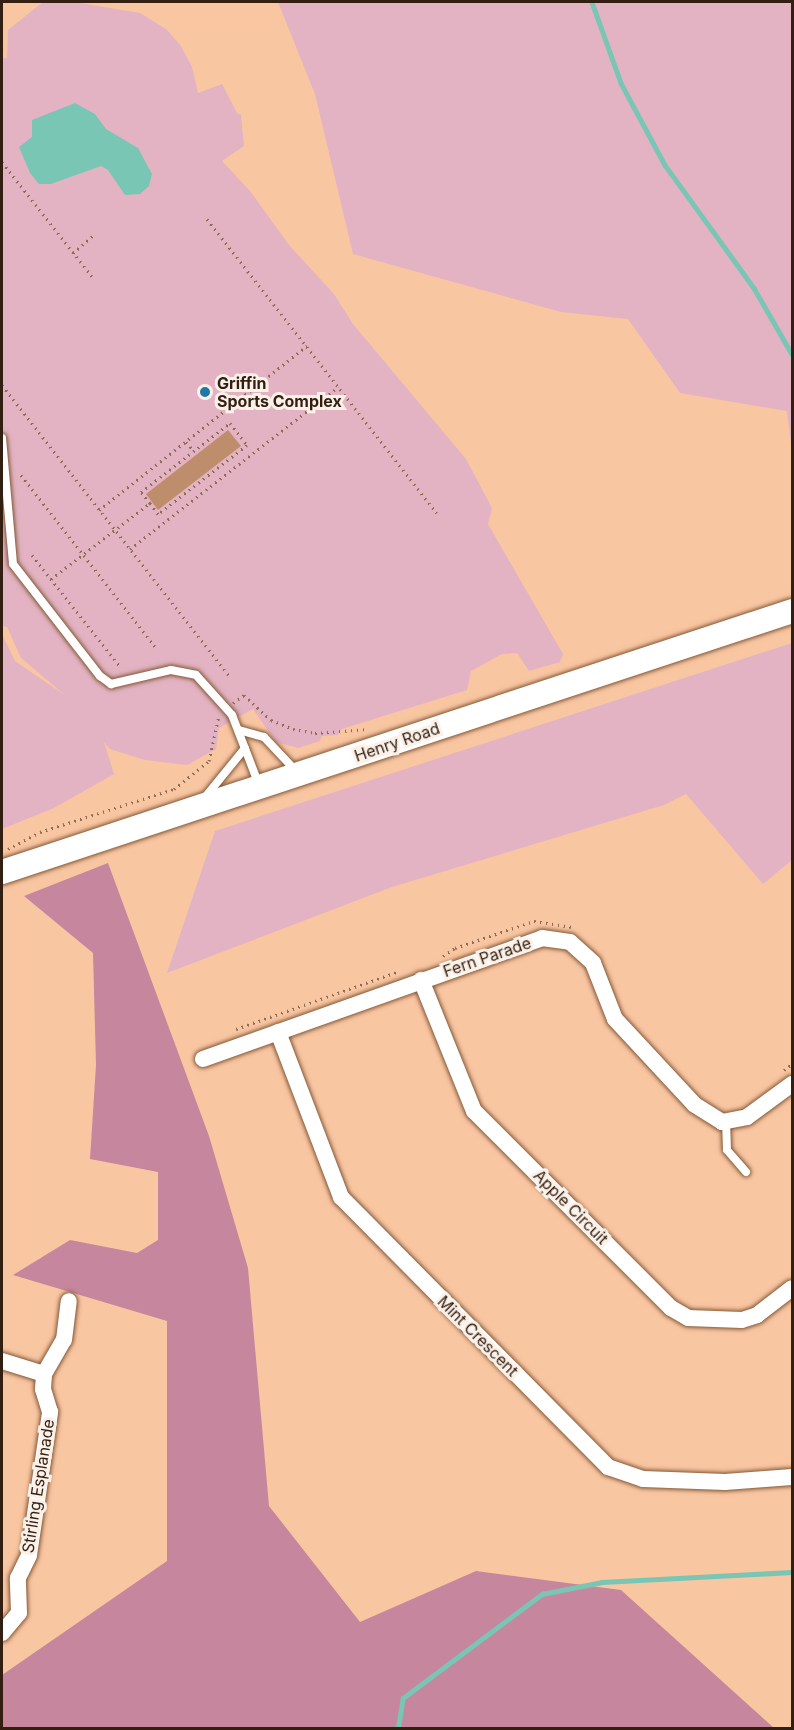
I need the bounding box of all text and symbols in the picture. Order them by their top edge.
place label: Griffin Sports Complex [217,373,342,411]
marker: Griffin Sports Complex [198,385,212,399]
street label: Henry Road [352,718,442,766]
street label: Fern Parade [441,933,533,981]
street label: Apple Circuit [530,1166,612,1248]
street label: Mint Crescent [434,1292,522,1380]
street label: Stirling Esplanade [18,1418,58,1554]

